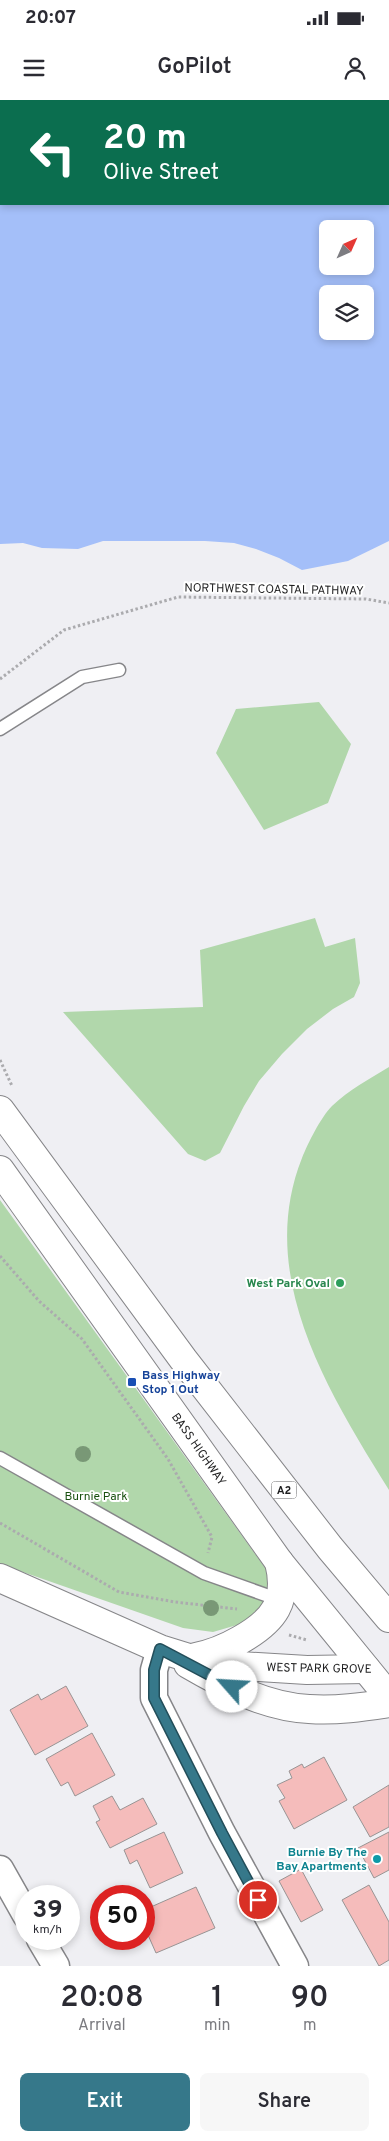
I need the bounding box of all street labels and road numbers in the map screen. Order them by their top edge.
street label: NORTHWEST COASTAL PATHWAY [184,580,364,600]
street label: BASS HIGHWAY [167,1410,229,1489]
road number: A2 [272,1482,296,1498]
street label: WEST PARK GROVE [266,1660,372,1678]

